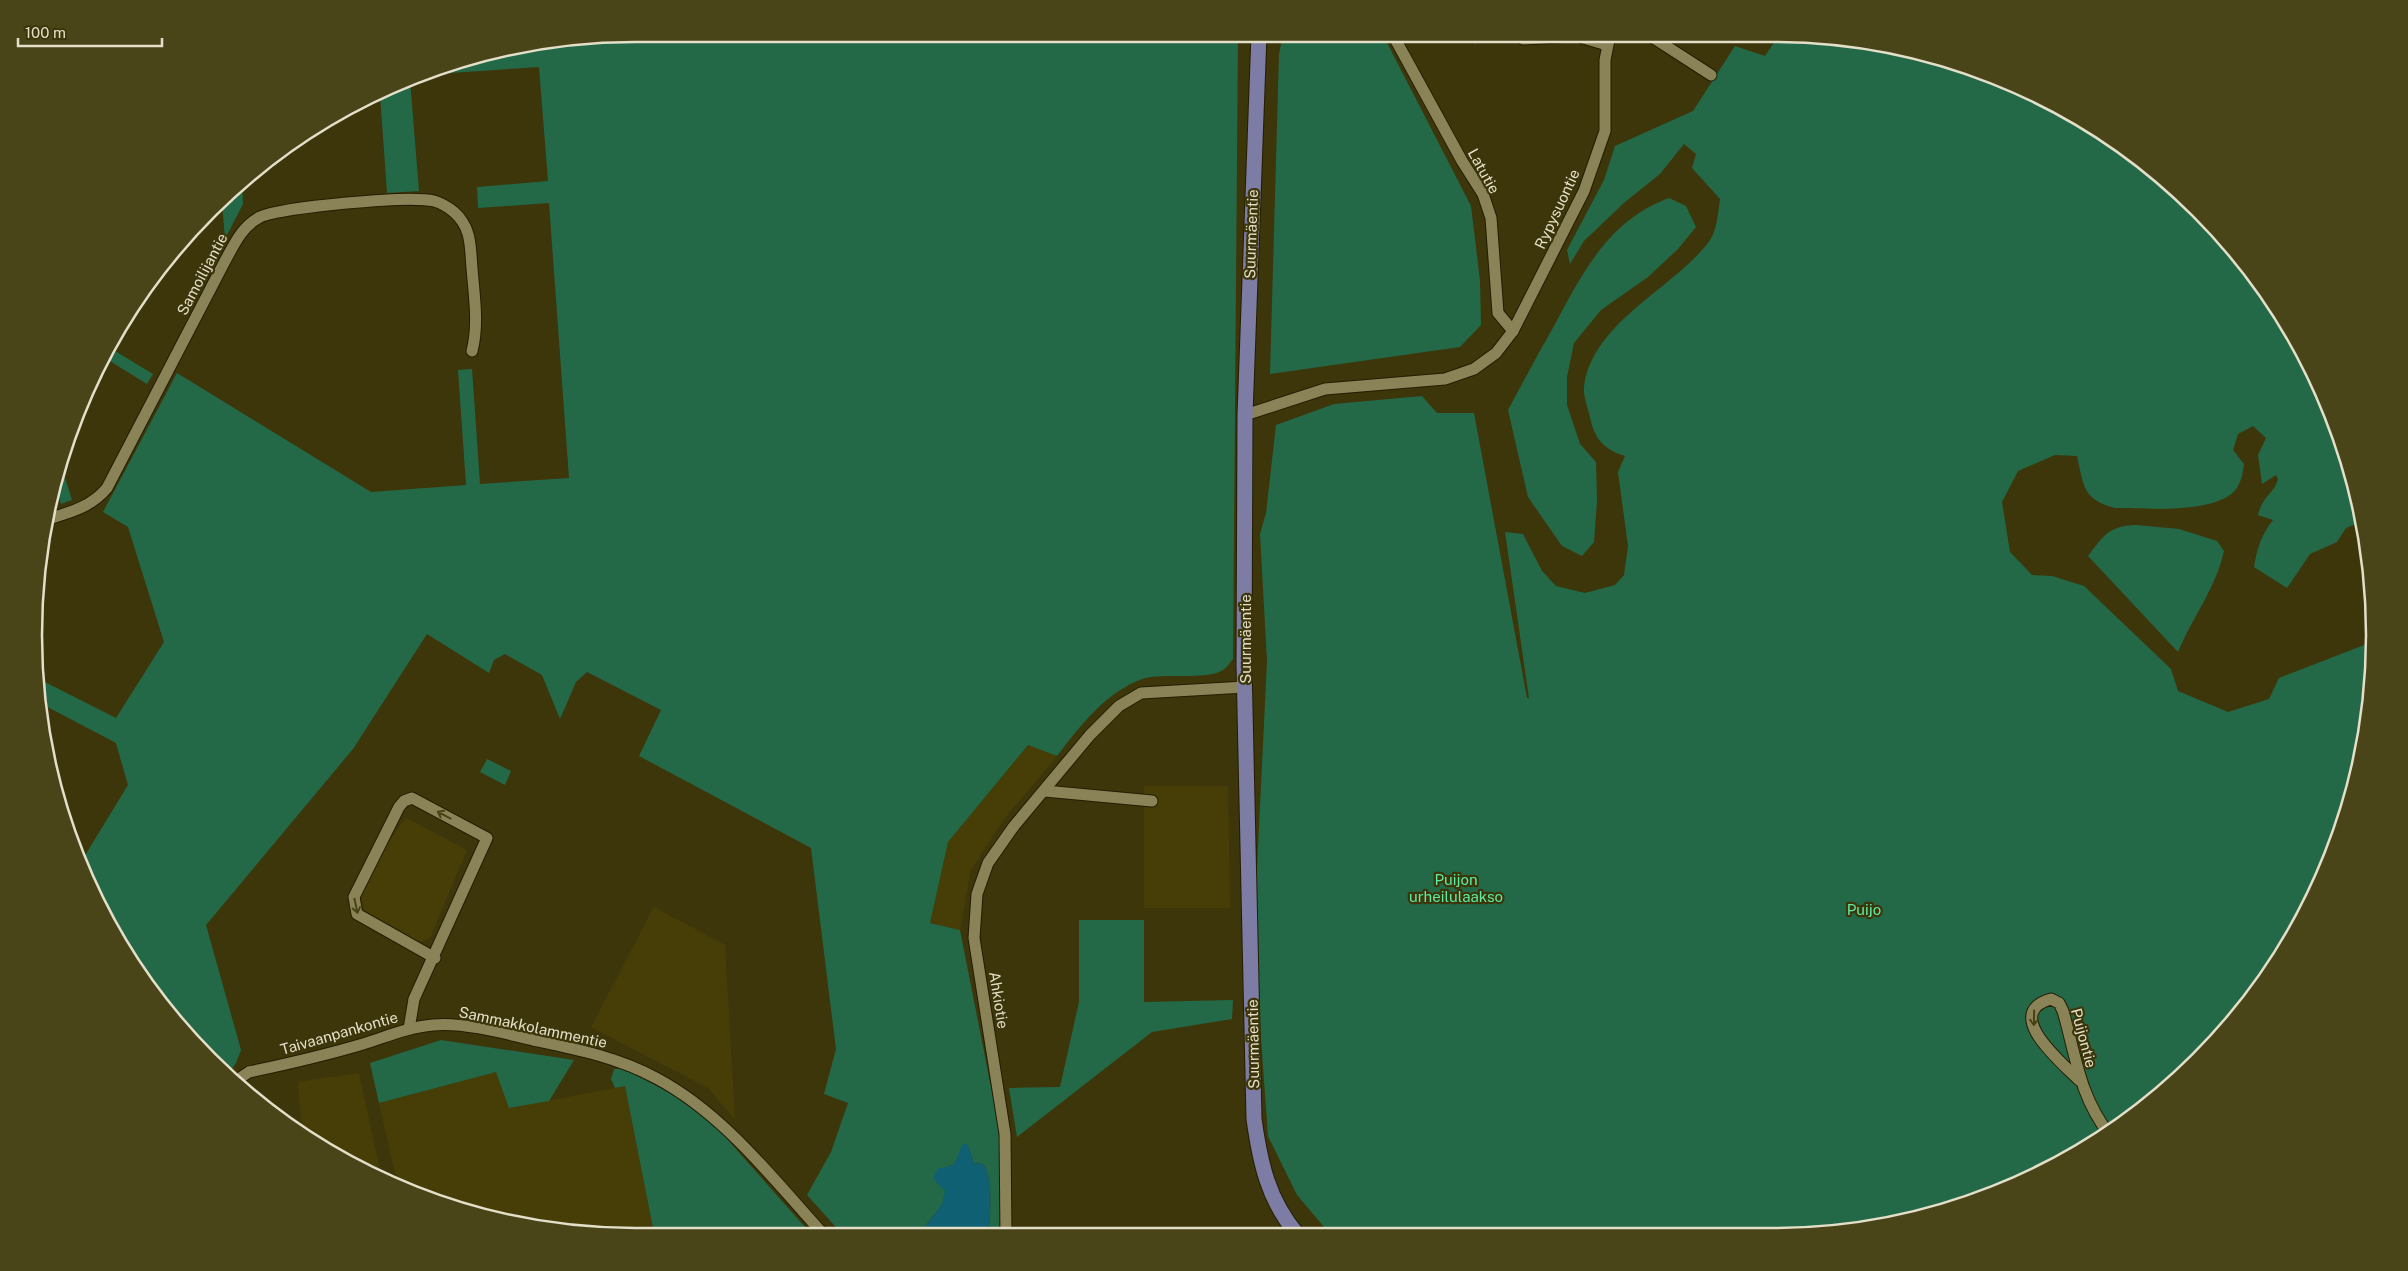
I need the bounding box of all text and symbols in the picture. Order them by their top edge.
scale bar [18,15,161,47]
text: 100 m [25,24,66,41]
street label: Latutie [1465,145,1503,197]
street label: Rypysuontie [1531,166,1583,252]
street label: Suurmäentie [1241,189,1261,279]
street label: Samoilijantie [173,230,231,318]
street label: Suurmäentie [1237,594,1254,684]
one-way arrow [437,810,452,820]
park label: Puijon urheilulaakso [1409,871,1503,905]
one-way arrow [351,897,361,913]
park label: Puijo [1847,901,1881,918]
street label: Ahkiotie [986,970,1012,1030]
street label: Suurmäentie [1244,999,1262,1089]
street label: Sammakkolammentie [457,1003,609,1051]
street label: Puijontie [2068,1006,2100,1070]
street label: Taivaanpankontie [278,1008,400,1058]
one-way arrow [2029,1010,2039,1026]

